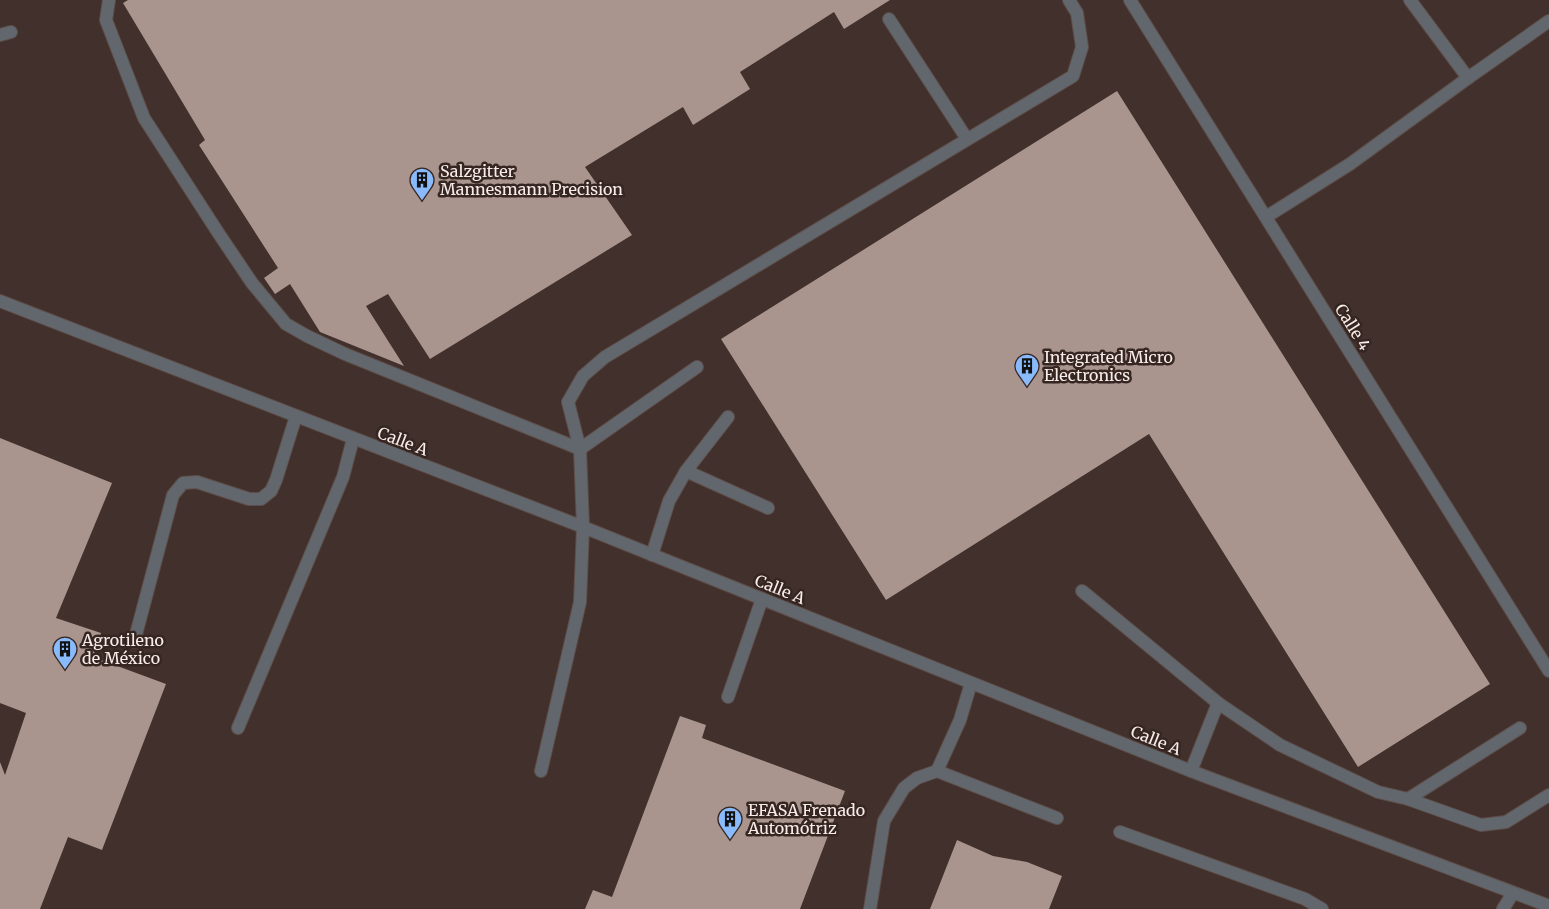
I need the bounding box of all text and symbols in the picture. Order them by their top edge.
place label: Salzgitter Mannesmann Precision [440,161,623,199]
building icon: Salzgitter Mannesmann Precision [409,167,435,201]
street label: Calle 4 [1331,300,1375,354]
place label: Integrated Micro Electronics [1044,347,1173,385]
building icon: Integrated Micro Electronics [1014,353,1040,387]
street label: Calle A [375,422,432,460]
street label: Calle A [752,570,809,608]
place label: Agrotileno de México [81,630,164,668]
building icon: Agrotileno de México [52,636,78,670]
street label: Calle A [1128,721,1185,759]
place label: EFASA Frenado Automótriz [747,800,865,838]
building icon: EFASA Frenado Automótriz [717,806,743,840]

